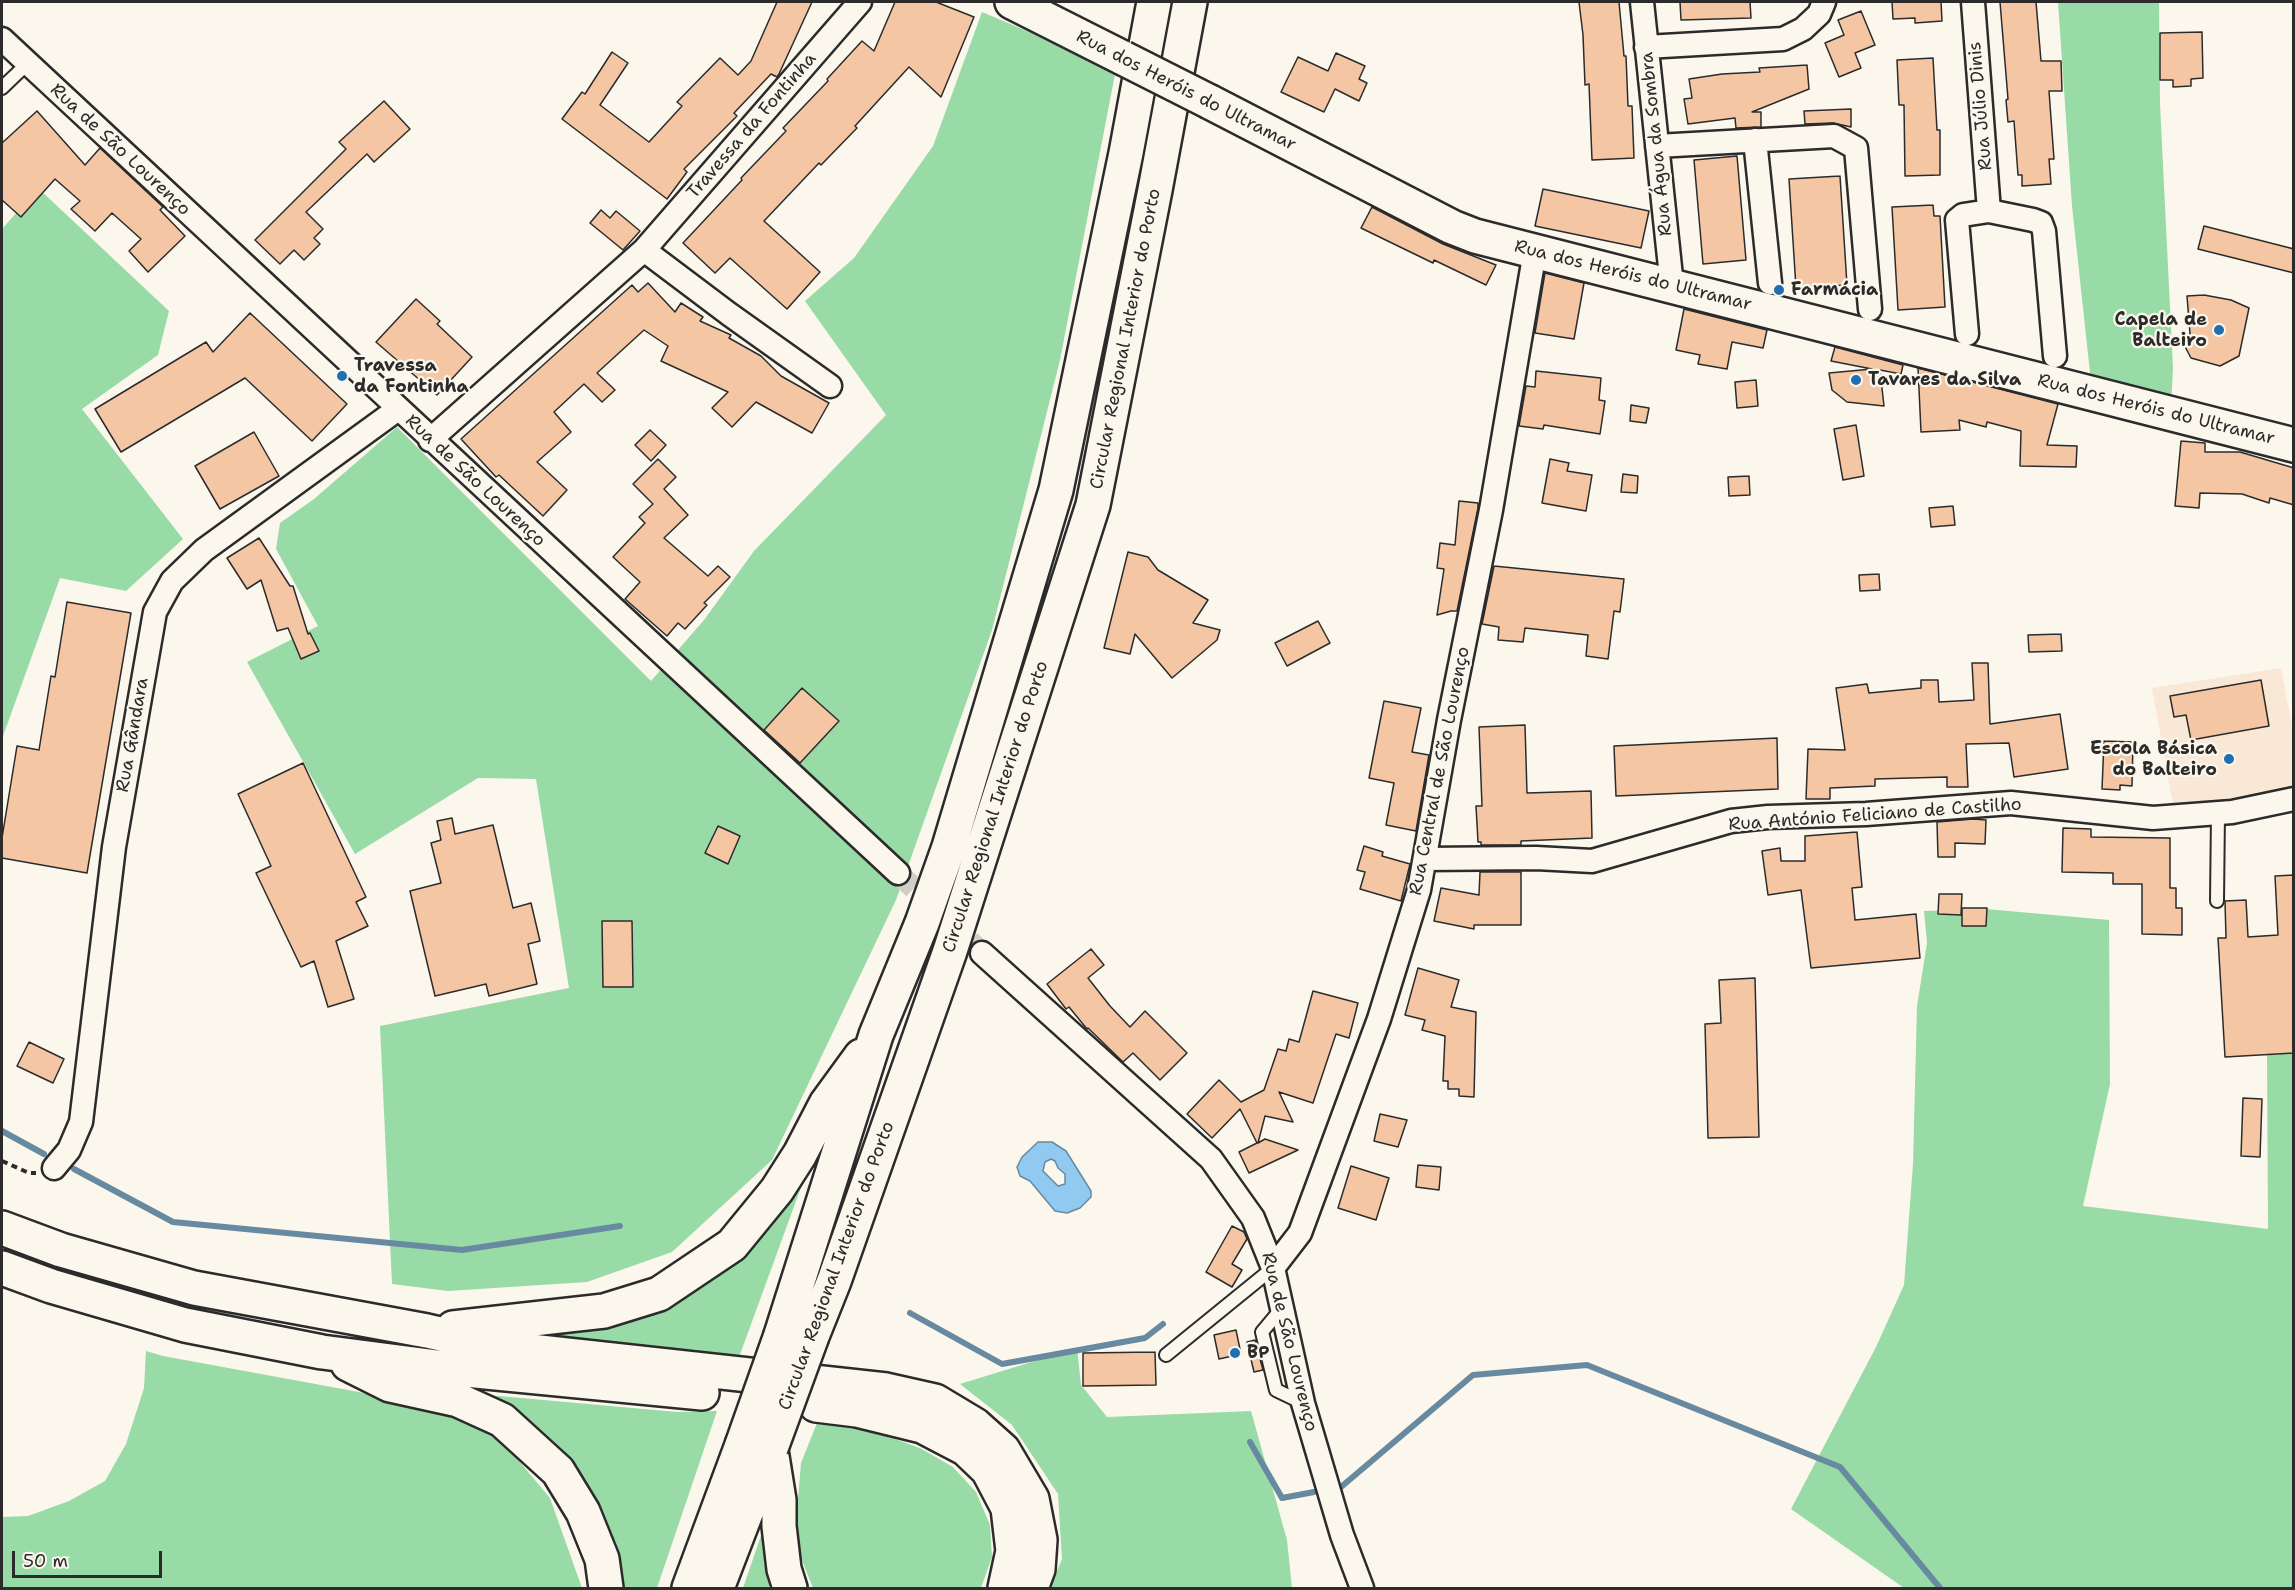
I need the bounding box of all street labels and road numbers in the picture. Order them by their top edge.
street label: Rua dos Heróis do Ultramar [1072,26,1300,156]
street label: Rua Júlio Dinis [1965,41,1997,171]
street label: Travessa da Fontinha [683,49,821,203]
street label: Rua Água da Sombra [1637,51,1677,237]
street label: Rua de São Lourenço [45,79,195,221]
street label: Circular Regional Interior do Porto [1086,187,1166,491]
street label: Rua dos Heróis do Ultramar [1512,236,1754,316]
street label: Rua dos Heróis do Ultramar [2035,370,2277,450]
street label: Rua de São Lourenço [400,410,550,552]
street label: Rua Central de São Lourenço [1405,645,1475,897]
street label: Circular Regional Interior do Porto [938,658,1054,956]
street label: Rua Gândara [112,676,154,794]
street label: Rua António Feliciano de Castilho [1728,794,2022,836]
street label: Circular Regional Interior do Porto [775,1119,899,1413]
street label: Rua de São Lourenço [1256,1250,1322,1434]

